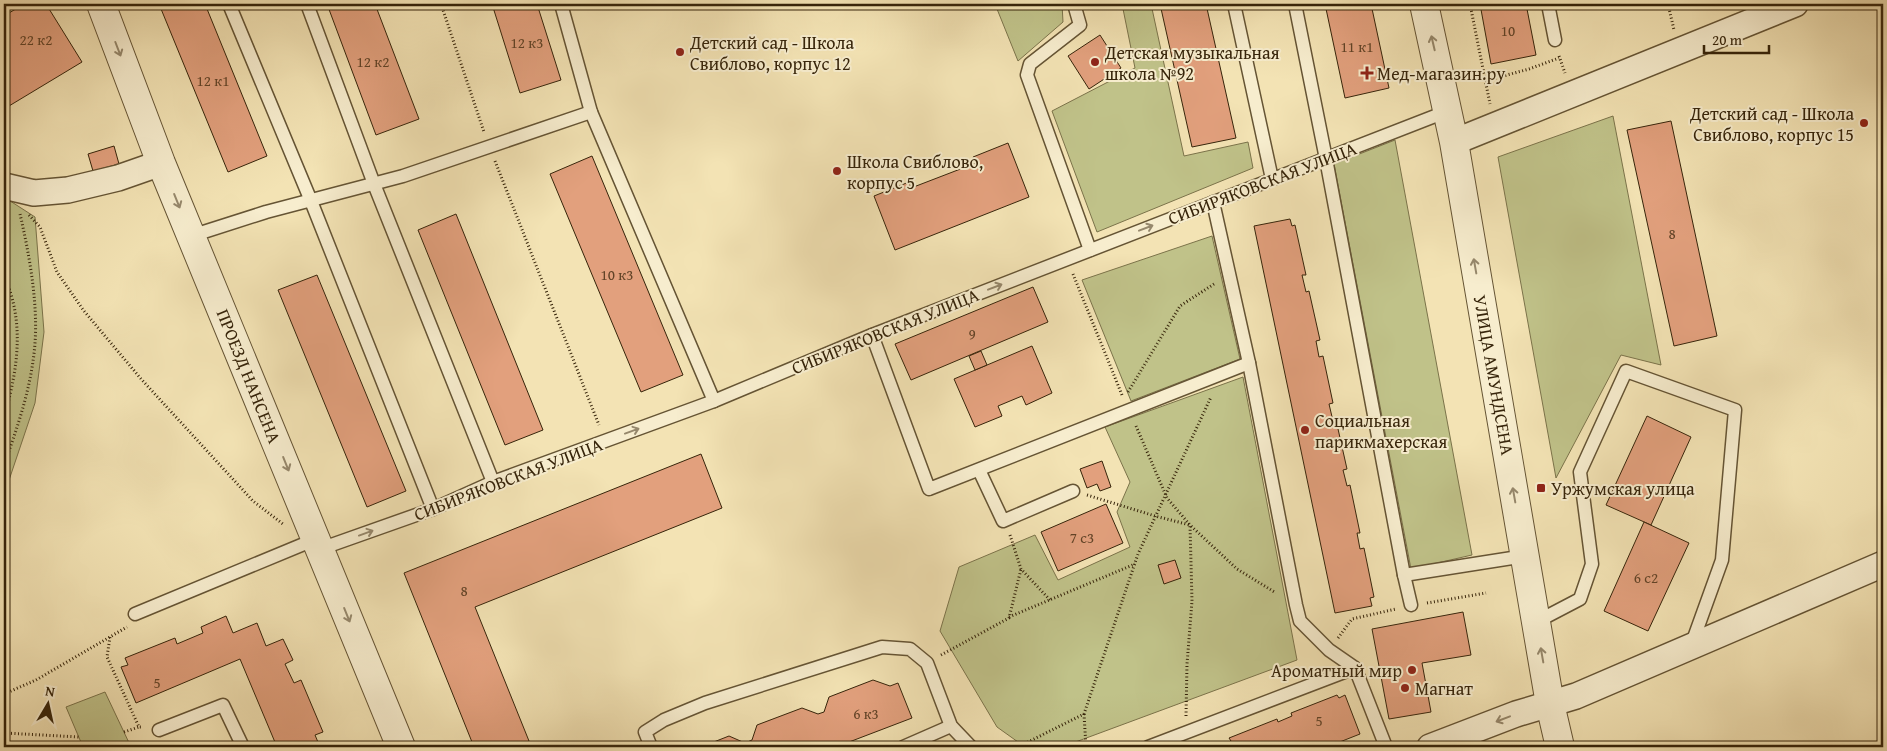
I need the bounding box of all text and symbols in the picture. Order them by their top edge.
house number: 10 [1501,20,1515,41]
scale bar [1704,22,1770,54]
house number: 22 к2 [20,29,52,50]
place label: Детский сад - Школа Свиблово, корпус 12 [689,29,854,77]
text: 20 m [1712,29,1743,50]
house number: 12 к3 [511,32,543,53]
one-way arrow [1428,35,1437,51]
house number: 11 к1 [1341,36,1373,57]
place label: Детская музыкальная школа №92 [1104,39,1280,87]
one-way arrow [114,41,123,57]
marker: Детский сад - Школа Свиблово, корпус 12 [674,46,686,58]
house number: 12 к2 [357,51,389,72]
marker: Детская музыкальная школа №92 [1089,56,1101,68]
place label: Мед-магазин.ру [1377,60,1505,87]
marker: Мед-магазин.ру [1361,67,1373,79]
house number: 12 к1 [197,70,229,91]
place label: Детский сад - Школа Свиблово, корпус 15 [1689,100,1854,148]
marker: Детский сад - Школа Свиблово, корпус 15 [1858,117,1870,129]
street label: СИБИРЯКОВСКАЯ УЛИЦА [1164,135,1360,231]
place label: Школа Свиблово, корпус 5 [847,148,983,196]
marker: Школа Свиблово, корпус 5 [831,165,843,177]
one-way arrow [172,193,182,208]
one-way arrow [1138,223,1153,232]
house number: 8 [1668,223,1676,244]
one-way arrow [1470,258,1480,274]
house number: 10 к3 [601,264,633,285]
street label: СИБИРЯКОВСКАЯ УЛИЦА [787,281,983,381]
one-way arrow [987,282,1002,291]
street label: УЛИЦА АМУНДСЕНА [1467,293,1521,457]
street label: ПРОЕЗД НАНСЕНА [210,305,288,447]
house number: 9 [968,323,976,344]
place label: Социальная парикмахерская [1315,407,1447,455]
marker: Социальная парикмахерская [1299,424,1311,436]
one-way arrow [624,426,640,435]
street label: СИБИРЯКОВСКАЯ УЛИЦА [410,431,606,527]
one-way arrow [281,456,291,471]
place label: Уржумская улица [1551,475,1695,502]
marker: Уржумская улица [1535,482,1547,494]
one-way arrow [1509,488,1519,504]
house number: 7 с3 [1070,527,1094,548]
one-way arrow [358,528,374,537]
house number: 6 с2 [1634,567,1658,588]
house number: 8 [460,580,468,601]
one-way arrow [343,607,352,622]
one-way arrow [1536,648,1546,664]
place label: Ароматный мир [1271,657,1402,684]
marker: Ароматный мир [1406,664,1418,676]
house number: 5 [153,672,161,693]
place label: Магнат [1415,675,1473,702]
north arrow [22,678,72,728]
text: N [44,681,57,702]
marker: Магнат [1399,682,1411,694]
house number: 6 к3 [853,703,879,724]
house number: 5 [1315,710,1323,731]
one-way arrow [1496,715,1511,724]

